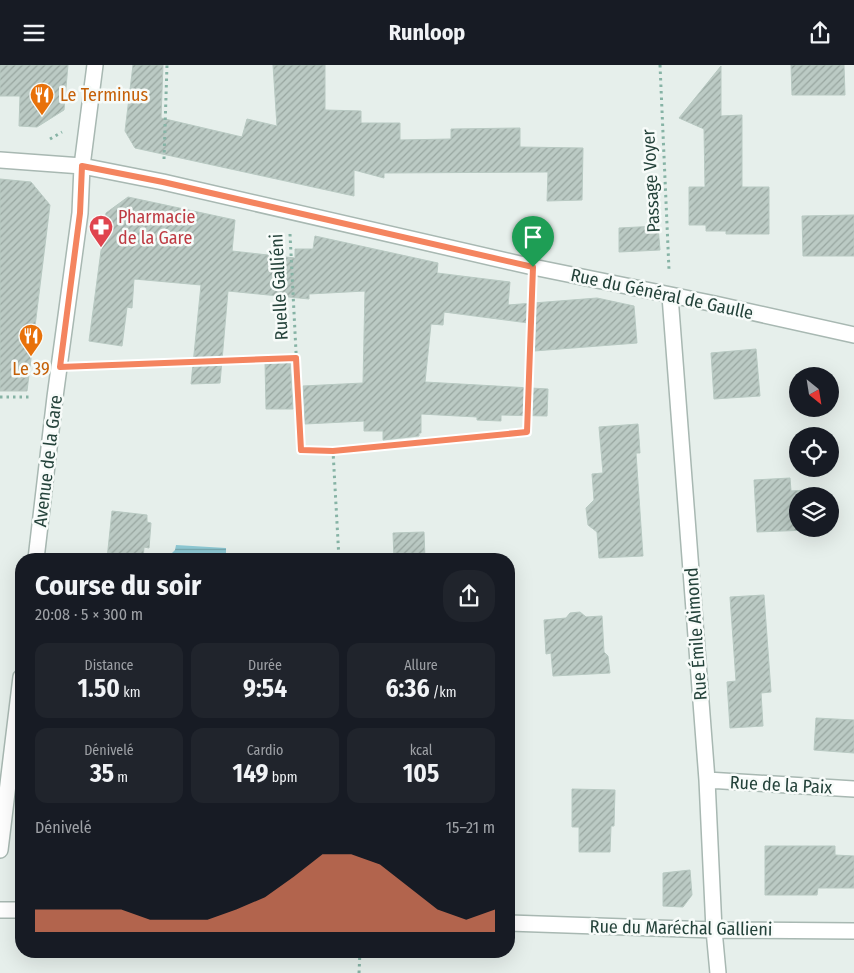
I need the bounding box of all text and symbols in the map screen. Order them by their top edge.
icon: menu [20,19,48,47]
text: Runloop [389,19,465,46]
icon: share [806,19,834,47]
restaurant icon: Le Terminus [29,82,55,116]
place label: Le Terminus [60,84,148,106]
street label: Passage Voyer [637,128,665,233]
place label: Pharmacie de la Gare [118,206,196,249]
pharmacy icon: Pharmacie de la Gare [88,214,114,248]
pin [512,216,554,267]
icon: arrive [519,223,547,251]
street label: Ruelle Galliéni [265,233,293,341]
street label: Rue du Général de Gaulle [569,264,755,324]
restaurant icon: Le 39 [18,323,44,357]
place label: Le 39 [12,358,50,380]
north arrow [789,367,839,417]
map controls [789,367,839,537]
street label: Avenue de la Gare [29,394,67,528]
button: locate [789,427,839,477]
button: layers [789,487,839,537]
street label: Rue Émile Aimond [679,567,712,701]
text: Course du soir [35,569,201,602]
button: share [443,570,495,622]
text: 20:08 · 5 × 300 m [35,605,143,624]
text: Distance [85,657,134,674]
text: Durée [248,657,282,674]
text: Allure [404,657,438,674]
text: 1.50 [77,674,120,704]
text: 9:54 [243,674,287,704]
text: 6:36 [385,674,429,704]
text: km [120,684,141,701]
text: /km [429,684,457,701]
text: Dénivelé [84,742,134,759]
text: Cardio [247,742,283,759]
text: kcal [410,742,432,759]
text: 35 [90,759,114,789]
text: 149 [233,759,268,789]
text: 105 [403,759,439,789]
text: m [114,769,128,786]
text: bpm [268,769,297,786]
street label: Rue de la Paix [729,771,833,799]
text: Dénivelé [35,818,92,837]
text: 15–21 m [446,818,495,837]
street label: Rue du Maréchal Gallieni [589,915,773,941]

